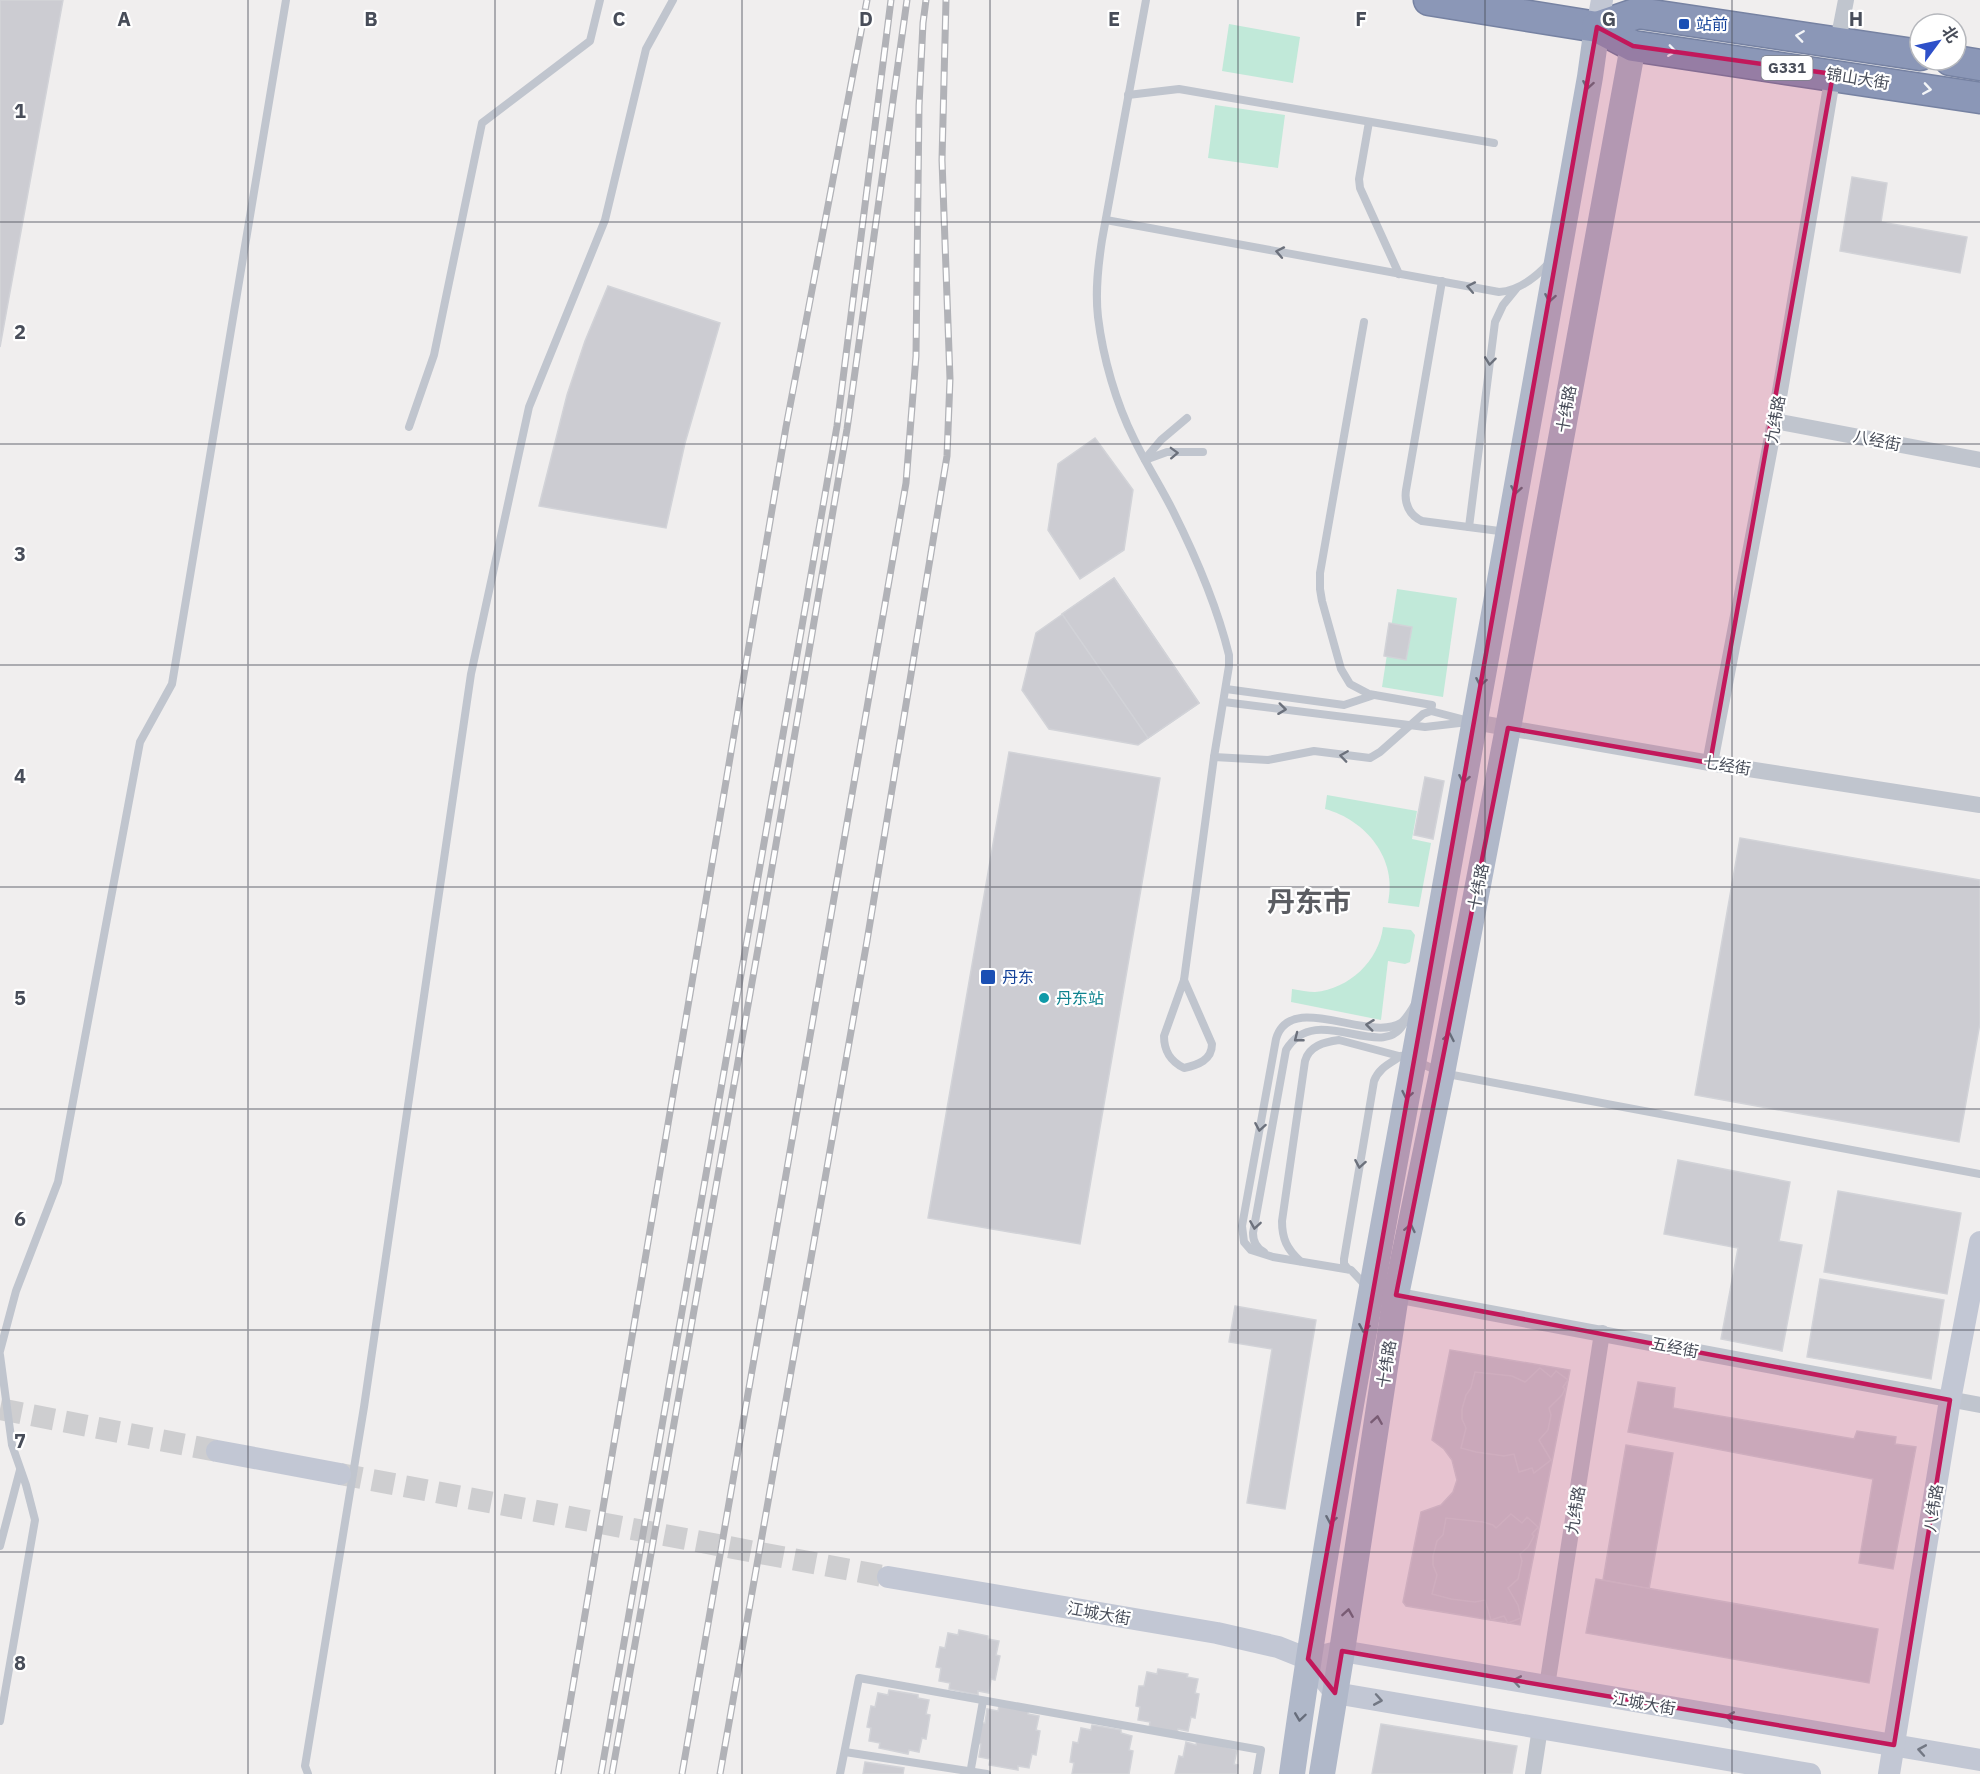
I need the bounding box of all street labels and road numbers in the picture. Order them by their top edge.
road number: G331 [1762,56,1812,80]
street label: 锦山大街 [1825,63,1891,93]
street label: 十纬路 [1552,384,1580,434]
street label: 九纬路 [1761,394,1789,444]
street label: 八经街 [1852,426,1902,454]
street label: 七经街 [1702,751,1752,779]
street label: 十纬路 [1464,862,1492,912]
street label: 五经街 [1650,1333,1700,1361]
street label: 十纬路 [1372,1339,1400,1389]
street label: 八纬路 [1919,1483,1947,1533]
street label: 九纬路 [1561,1485,1589,1535]
street label: 江城大街 [1066,1598,1132,1628]
street label: 江城大街 [1611,1688,1677,1718]

